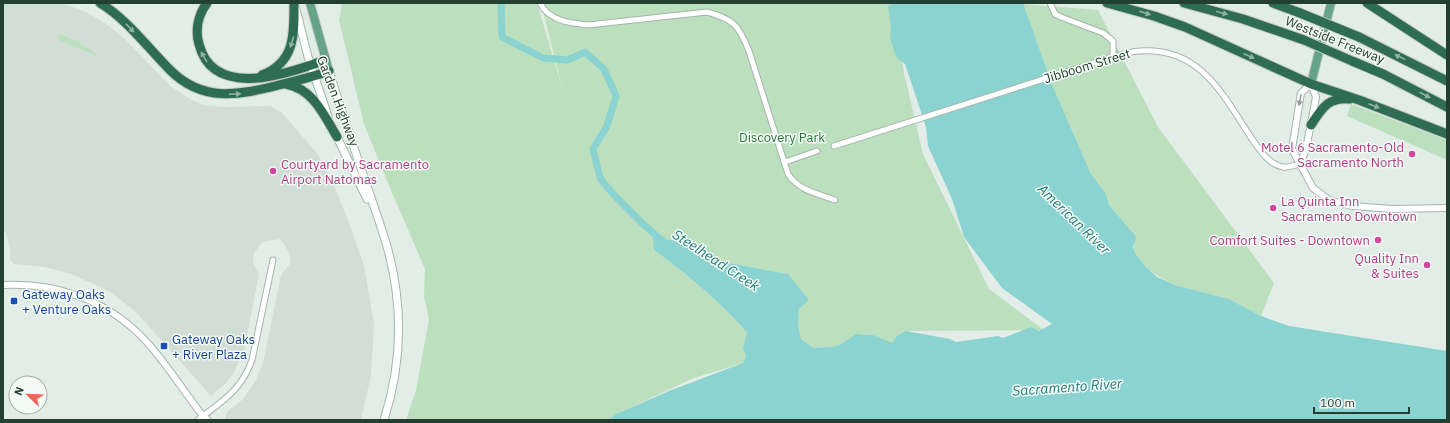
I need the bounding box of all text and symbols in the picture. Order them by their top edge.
one-way arrow [1139,10,1151,16]
one-way arrow [1216,10,1228,16]
street label: Westside Freeway [1283,12,1388,68]
one-way arrow [125,23,135,33]
one-way arrow [289,36,295,48]
street label: Jibboom Street [1042,45,1132,87]
one-way arrow [201,51,208,63]
street label: Garden Highway [313,53,363,149]
one-way arrow [1244,53,1255,59]
one-way arrow [1394,53,1406,60]
one-way arrow [229,91,242,97]
one-way arrow [1419,92,1431,99]
one-way arrow [1296,94,1302,106]
one-way arrow [1369,103,1381,109]
park label: Discovery Park [739,129,825,146]
place label: Motel 6 Sacramento-Old Sacramento North [1261,139,1404,171]
marker: Motel 6 Sacramento-Old Sacramento North [1407,149,1417,159]
place label: Courtyard by Sacramento Airport Natomas [281,156,429,188]
marker: Courtyard by Sacramento Airport Natomas [268,166,278,176]
water label: American River [1033,179,1115,259]
place label: La Quinta Inn Sacramento Downtown [1281,193,1417,225]
marker: La Quinta Inn Sacramento Downtown [1268,203,1278,213]
water label: Steelhead Creek [669,225,764,295]
place label: Comfort Suites - Downtown [1210,232,1370,249]
marker: Comfort Suites - Downtown [1373,235,1383,245]
place label: Quality Inn & Suites [1355,250,1419,282]
marker: Quality Inn & Suites [1422,260,1432,270]
place label: Gateway Oaks + Venture Oaks [22,286,111,318]
marker: Gateway Oaks + Venture Oaks [9,296,19,306]
place label: Gateway Oaks + River Plaza [172,331,255,363]
marker: Gateway Oaks + River Plaza [159,341,169,351]
water label: Sacramento River [1012,374,1123,400]
north arrow [8,375,48,415]
text: N [11,385,27,397]
scale bar [1314,389,1409,415]
text: 100 m [1320,395,1355,410]

